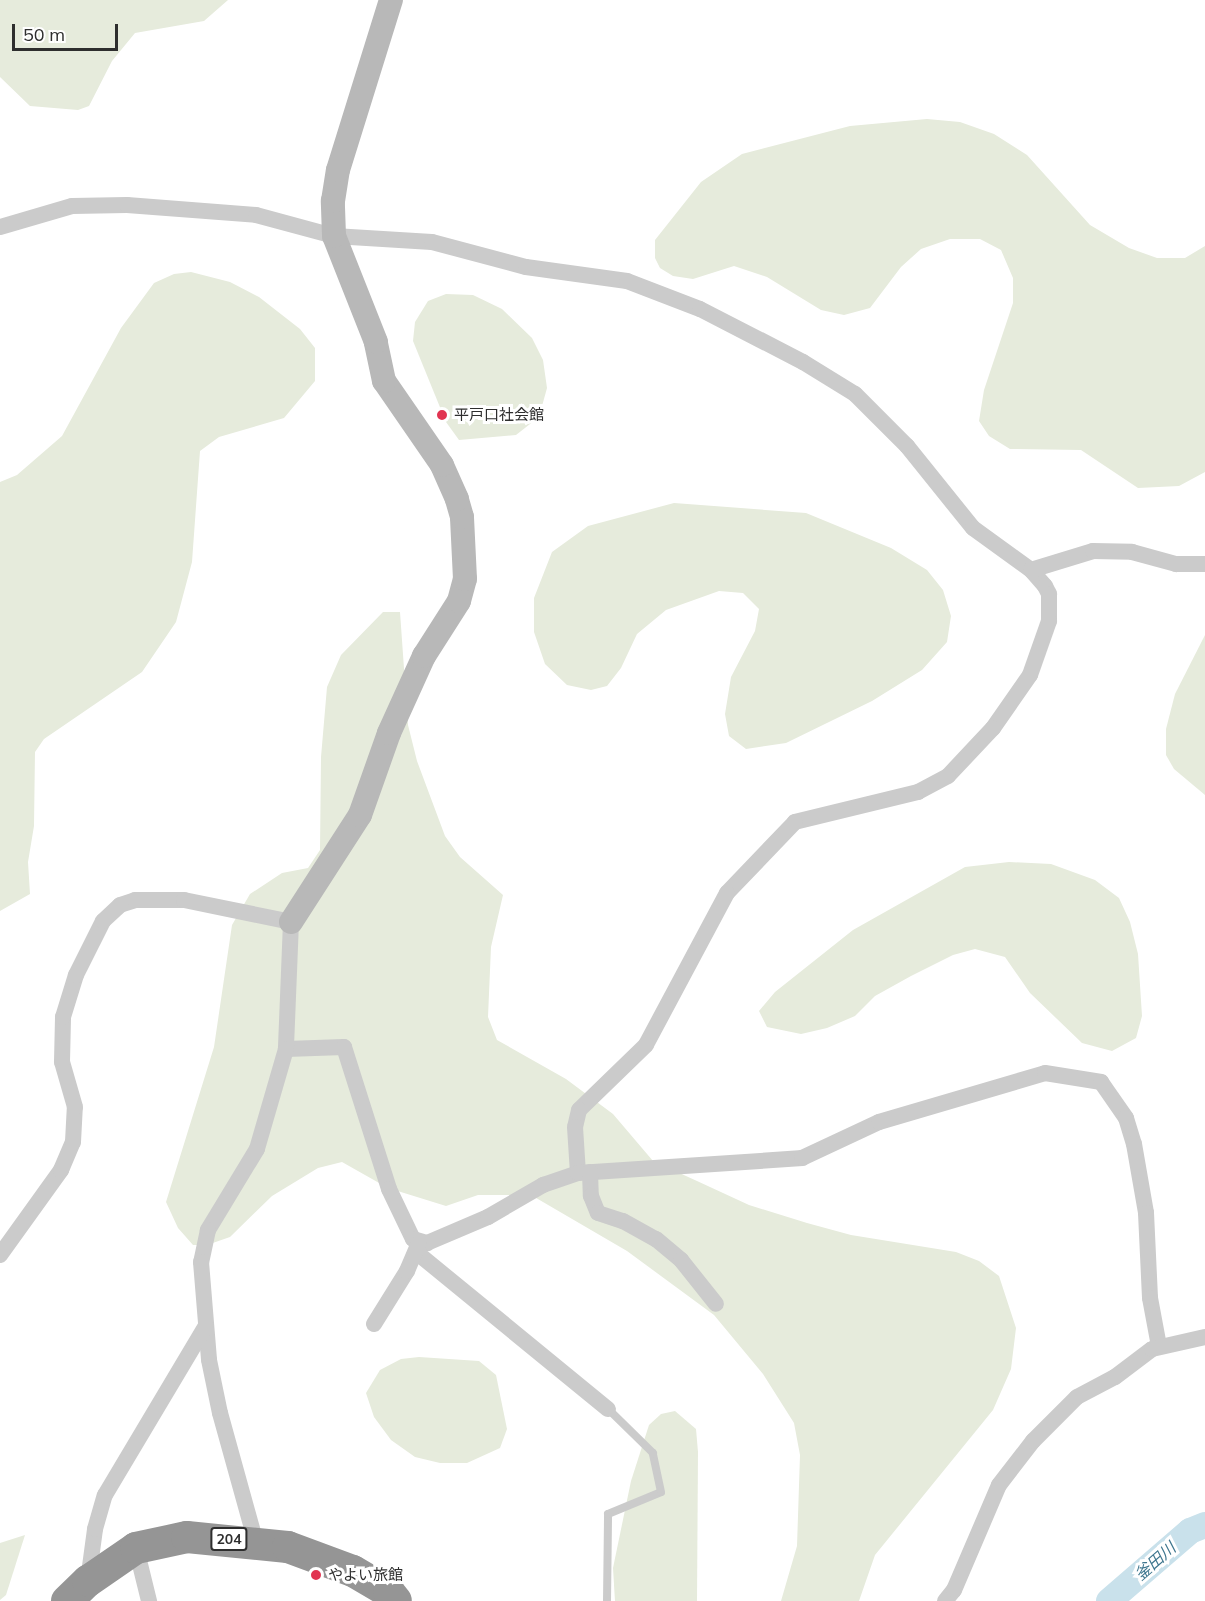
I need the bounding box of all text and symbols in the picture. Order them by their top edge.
scale bar [15,12,122,50]
text: 50 m [23,23,65,46]
place label: 平戸口社会館 [454,406,544,424]
marker: 平戸口社会館 [435,408,449,422]
road number: 204 [210,1528,248,1550]
water label: 釜田川 [1131,1538,1179,1584]
place label: やよい旅館 [328,1566,403,1584]
marker: やよい旅館 [309,1568,323,1582]

